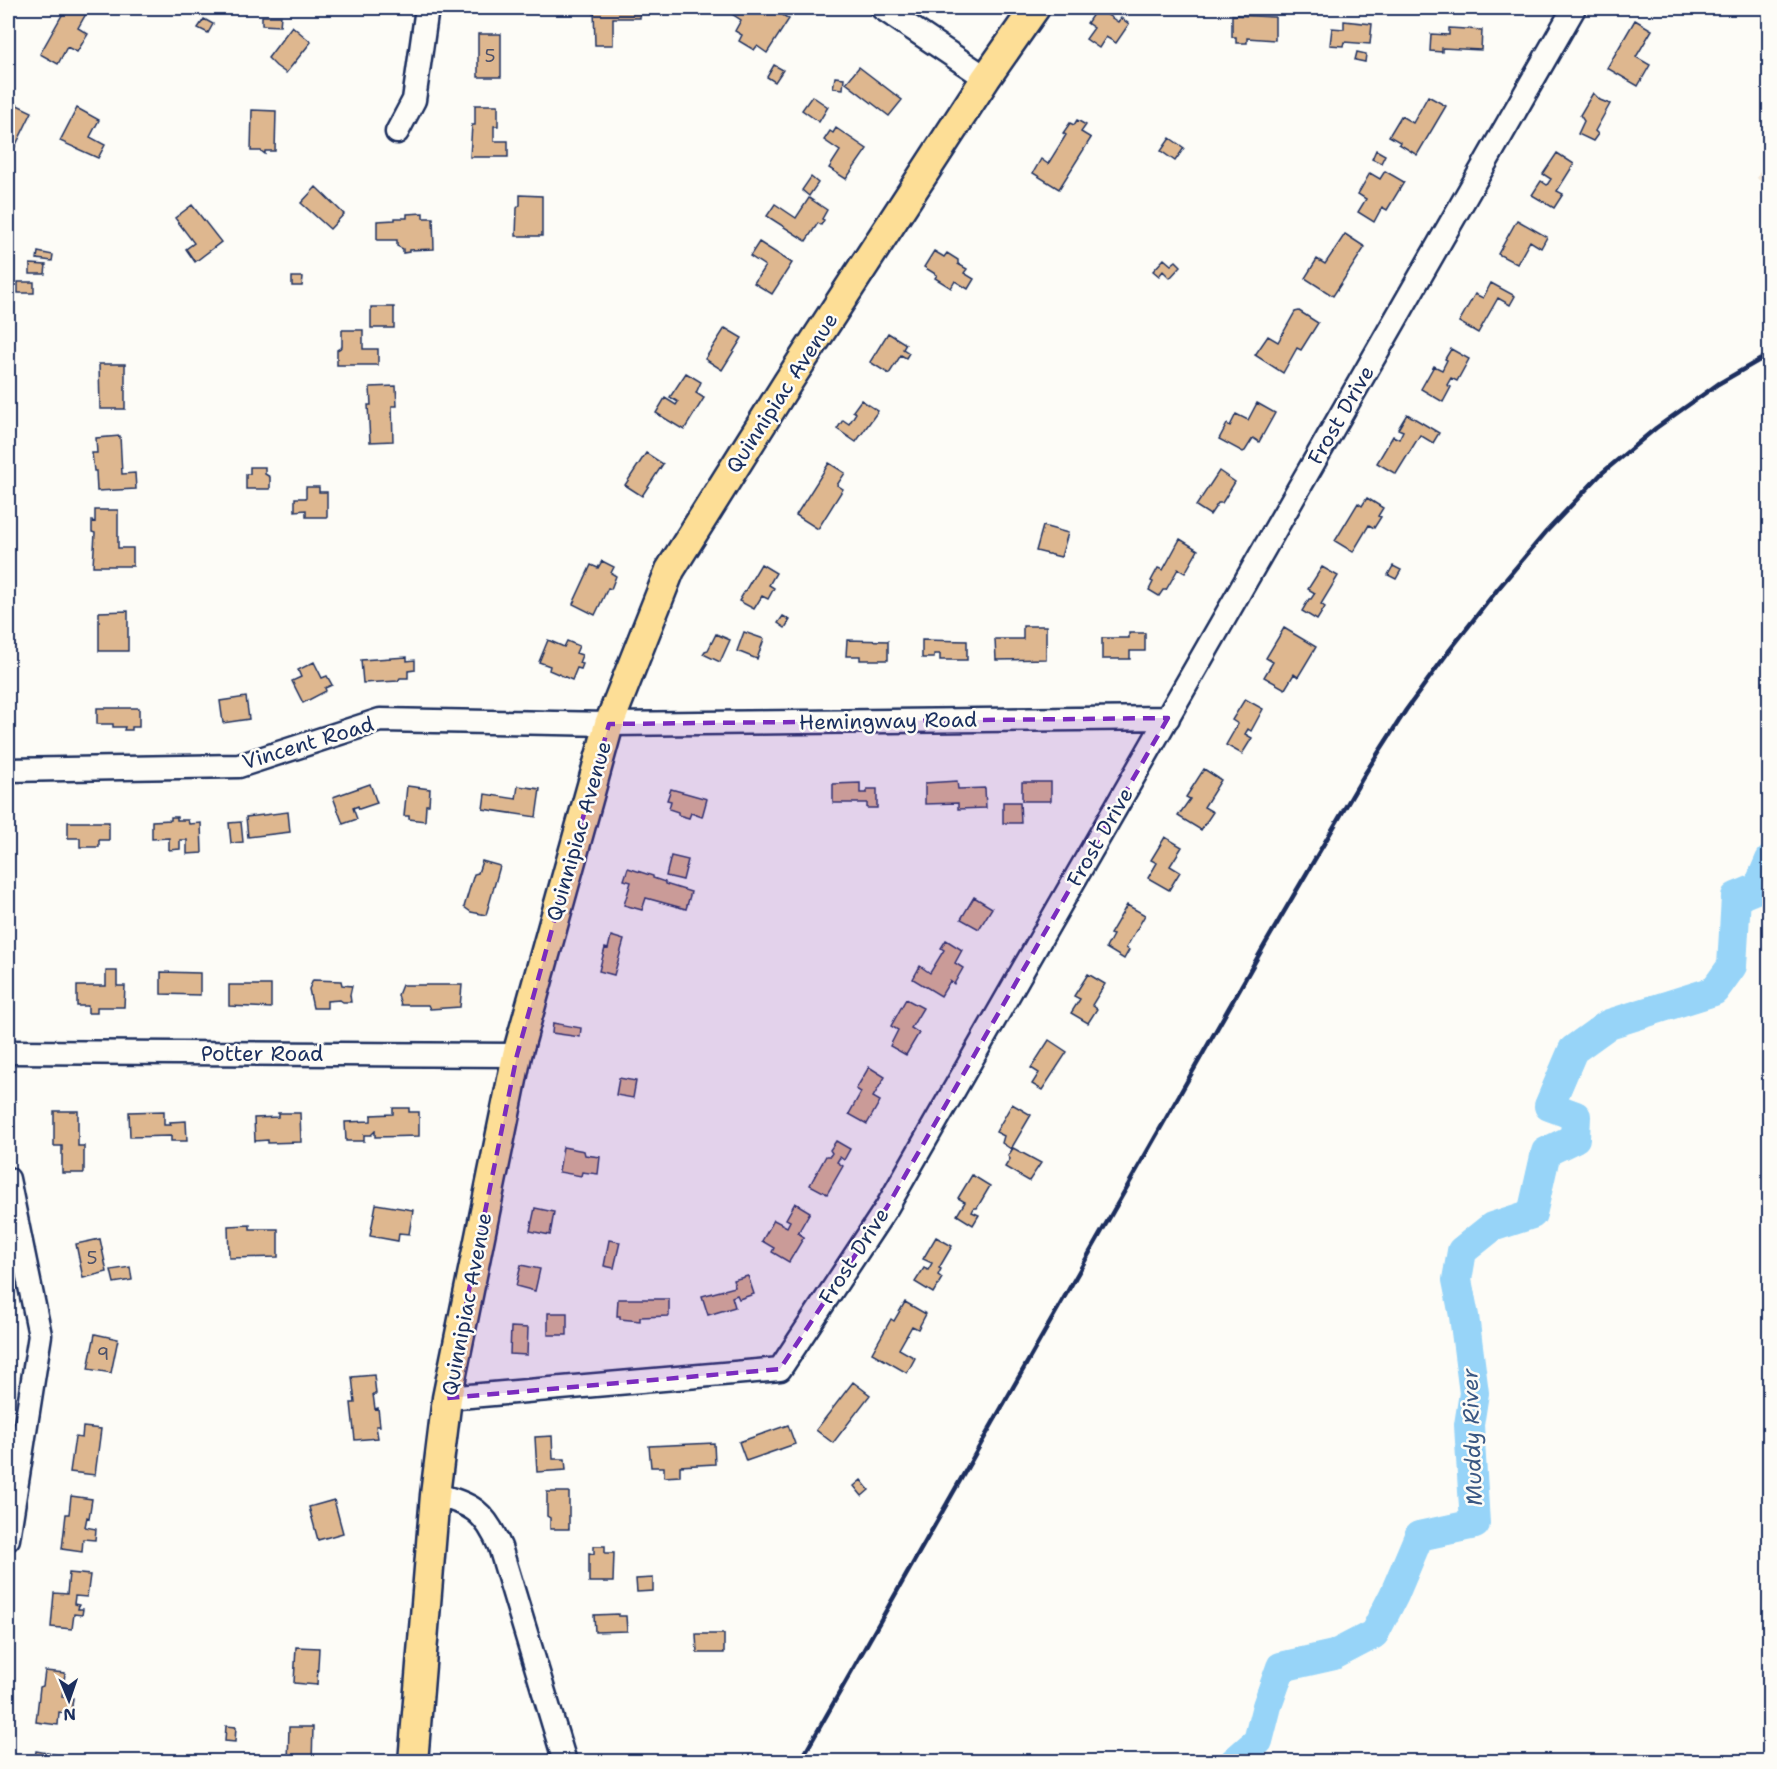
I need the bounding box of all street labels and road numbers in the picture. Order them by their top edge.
street label: Quinnipiac Avenue [720,307,844,479]
street label: Frost Drive [1301,360,1381,470]
street label: Hemingway Road [799,705,977,737]
street label: Vincent Road [239,710,377,776]
street label: Quinnipiac Avenue [540,738,618,924]
street label: Frost Drive [1060,782,1140,892]
street label: Potter Road [201,1040,323,1068]
street label: Frost Drive [812,1202,896,1310]
street label: Quinnipiac Avenue [435,1210,499,1398]

